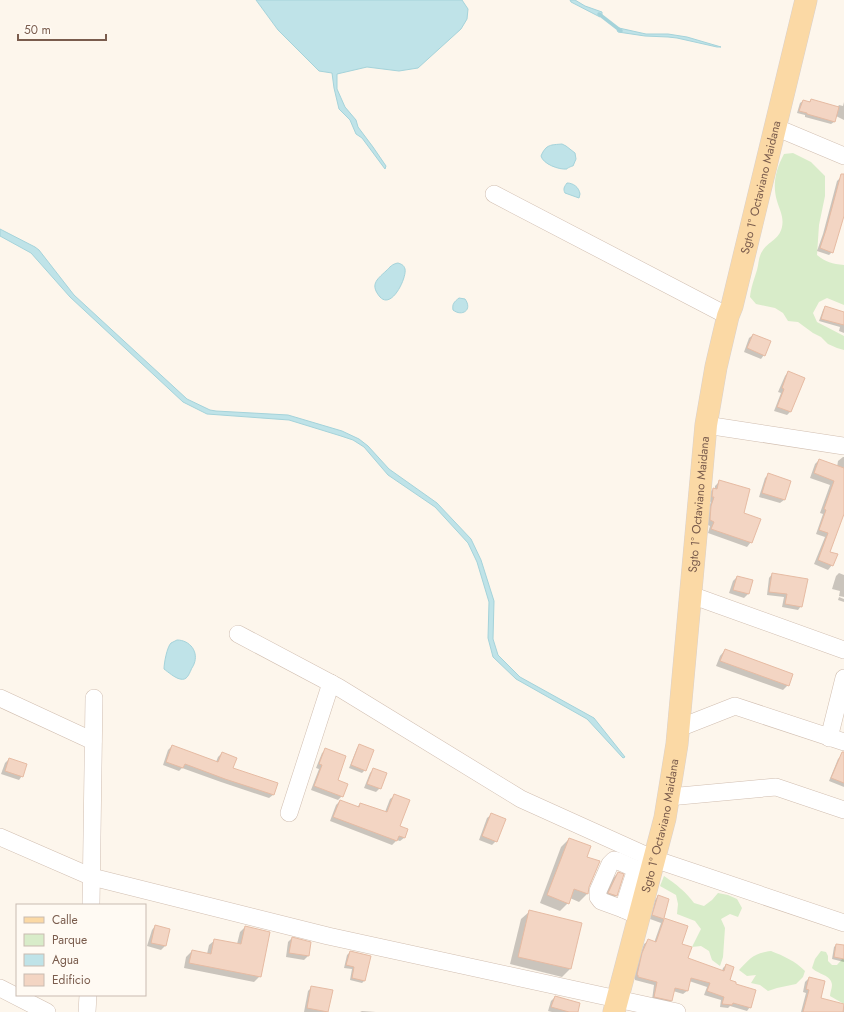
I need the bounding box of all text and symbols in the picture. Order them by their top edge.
scale bar [18,16,106,42]
text: 50 m [24,21,51,39]
street label: Sgto 1° Octaviano Maidana [736,119,786,256]
street label: Sgto 1° Octaviano Maidana [684,435,714,573]
street label: Sgto 1° Octaviano Maidana [637,757,683,895]
legend [16,904,146,996]
text: Calle [52,911,78,929]
text: Parque [52,931,87,949]
text: Agua [52,951,79,969]
text: Edificio [52,971,91,989]

